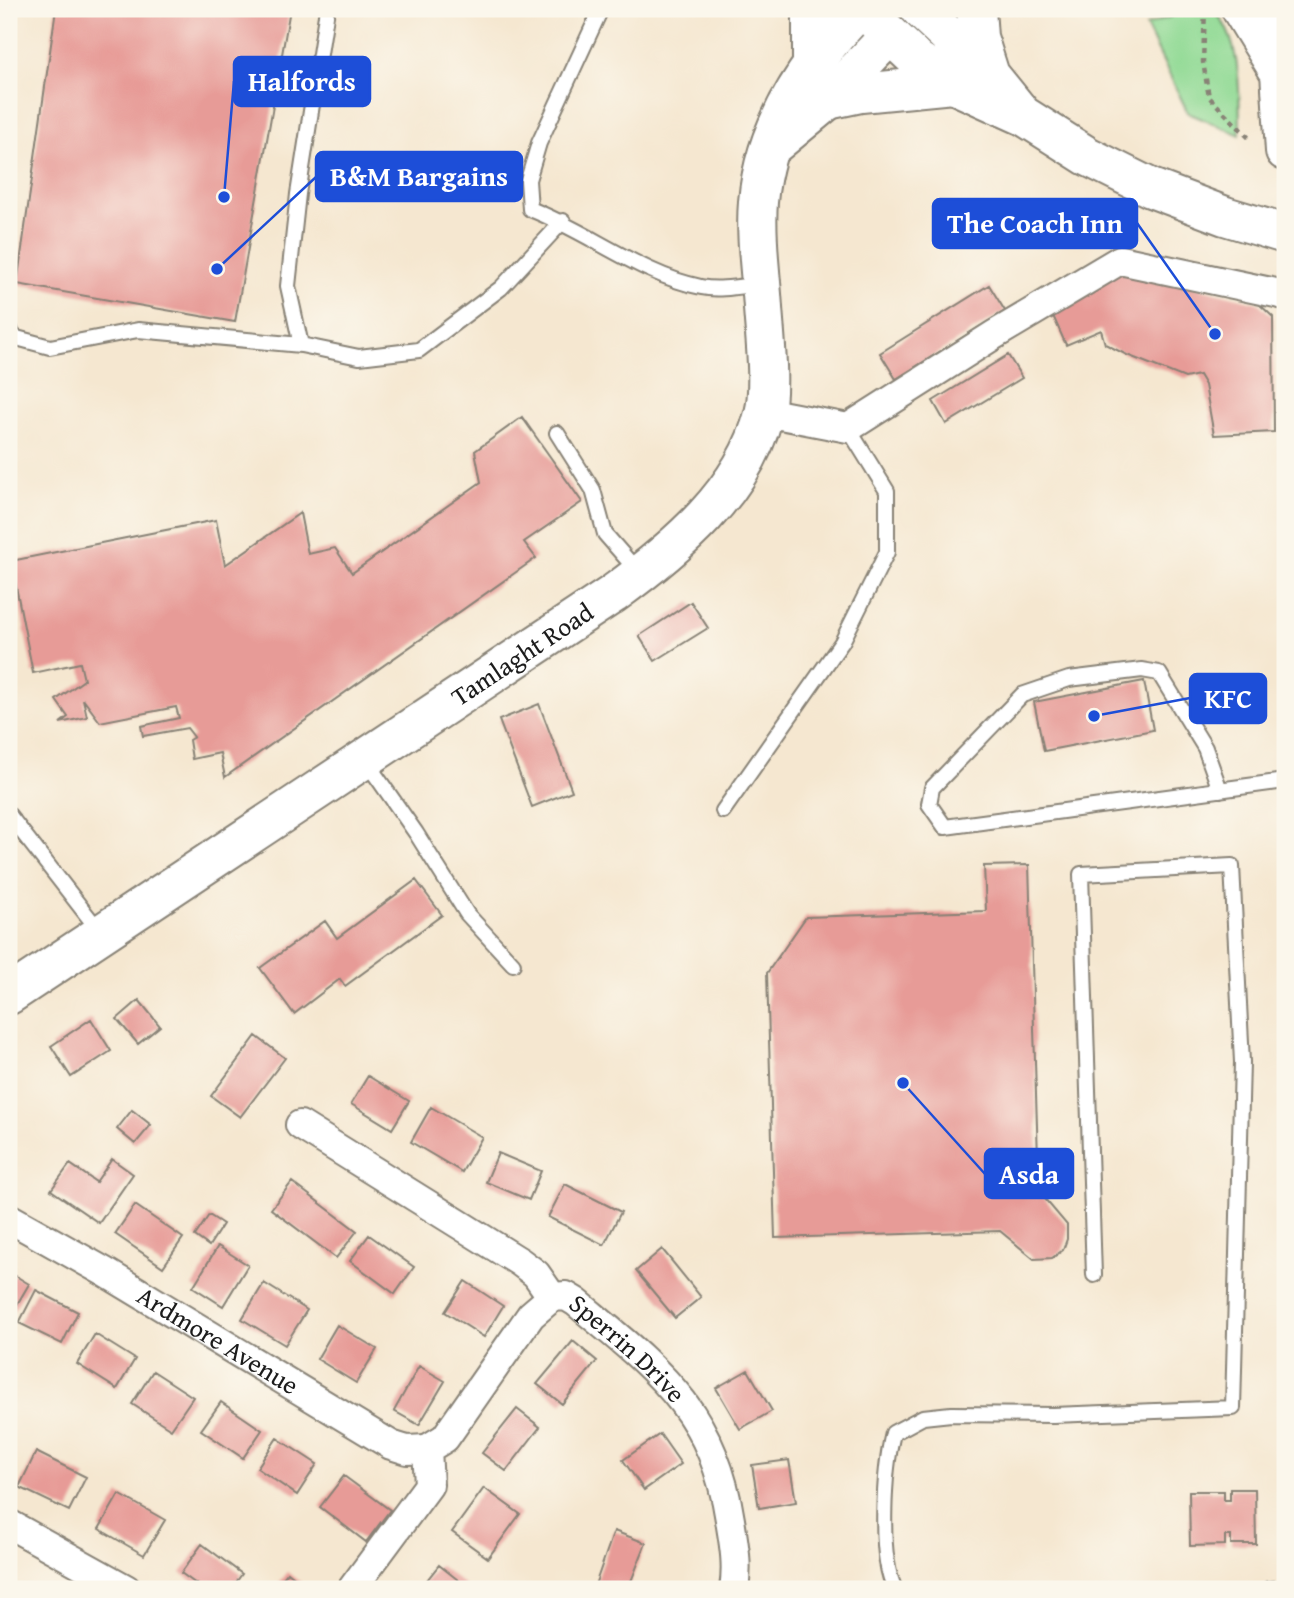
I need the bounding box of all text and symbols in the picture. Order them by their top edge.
callout: Halfords [234,57,370,106]
text: Halfords [248,60,356,101]
callout: B&M Bargains [316,152,522,201]
text: B&M Bargains [330,155,508,196]
callout: The Coach Inn [933,199,1137,248]
text: The Coach Inn [947,202,1123,243]
street label: Tamlaght Road [443,592,601,715]
callout: KFC [1190,674,1266,723]
text: KFC [1204,677,1252,718]
callout: Asda [985,1149,1073,1198]
text: Asda [999,1153,1060,1194]
street label: Ardmore Avenue [130,1276,306,1404]
street label: Sperrin Drive [561,1284,696,1411]

